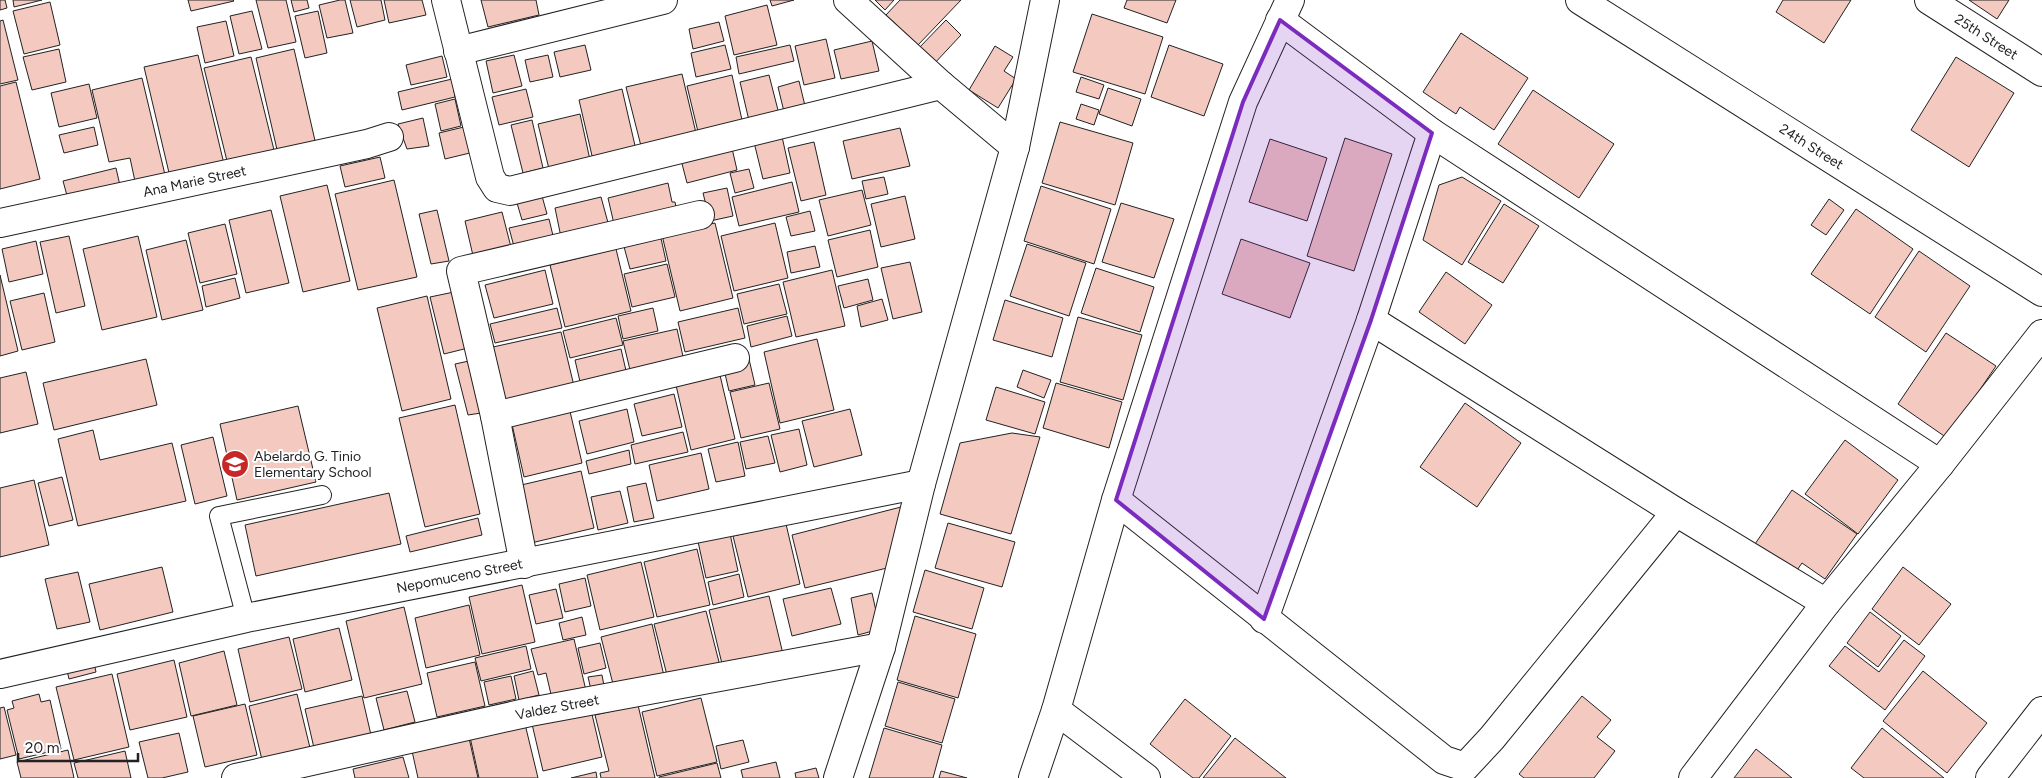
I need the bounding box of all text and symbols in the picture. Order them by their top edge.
street label: 25th Street [1951,11,2021,63]
street label: 24th Street [1776,120,1846,173]
street label: Ana Marie Street [141,162,248,201]
place label: Abelardo G. Tinio Elementary School [254,448,372,481]
school or university icon: Abelardo G. Tinio Elementary School [220,449,250,479]
street label: Nepomuceno Street [395,555,524,597]
street label: Valdez Street [514,691,601,724]
scale bar [18,730,138,762]
text: 20 m [25,739,59,757]

